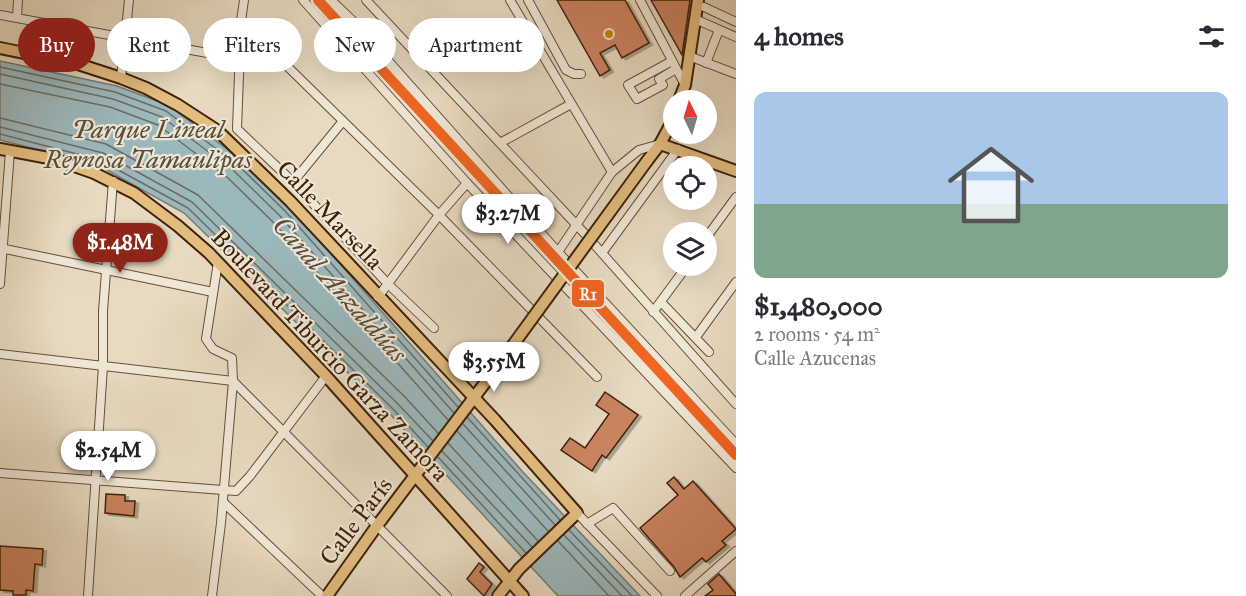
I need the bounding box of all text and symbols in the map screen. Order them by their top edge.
chip: Buy [18,18,95,72]
chip: Rent [107,18,191,72]
chip: Filters [203,18,302,72]
chip: New [314,18,396,72]
chip: Apartment [408,18,544,72]
text: 4 homes [754,20,844,52]
icon: filters [1195,20,1228,53]
unlabelled marker [603,28,615,40]
north arrow [663,90,717,144]
map controls [663,90,717,276]
water label: Parque Lineal Reynosa Tamaulipas [43,113,252,176]
icon: home [937,131,1045,239]
street label: Calle Marsella [270,154,390,277]
button: locate [663,156,717,210]
pin: $3.27M [459,194,557,245]
text: $3.27M [476,201,540,225]
water label: Canal Anzaldúas [266,209,414,369]
street label: Boulevard Tiburcio Garza Zamora [205,222,456,488]
button: layers [663,222,717,276]
pin: $1.48M [71,223,169,274]
text: $1.48M [87,230,153,254]
line badge: R1 [571,279,605,308]
text: R1 [579,285,597,304]
text: $1,480,000 [754,290,883,322]
text: 2 rooms · 54 m² [754,322,880,346]
pin: $3.55M [445,342,543,393]
text: Calle Azucenas [754,346,876,370]
text: $3.55M [462,349,526,373]
pin: $2.54M [59,431,157,482]
text: $2.54M [75,438,141,462]
street label: Calle París [313,471,399,571]

